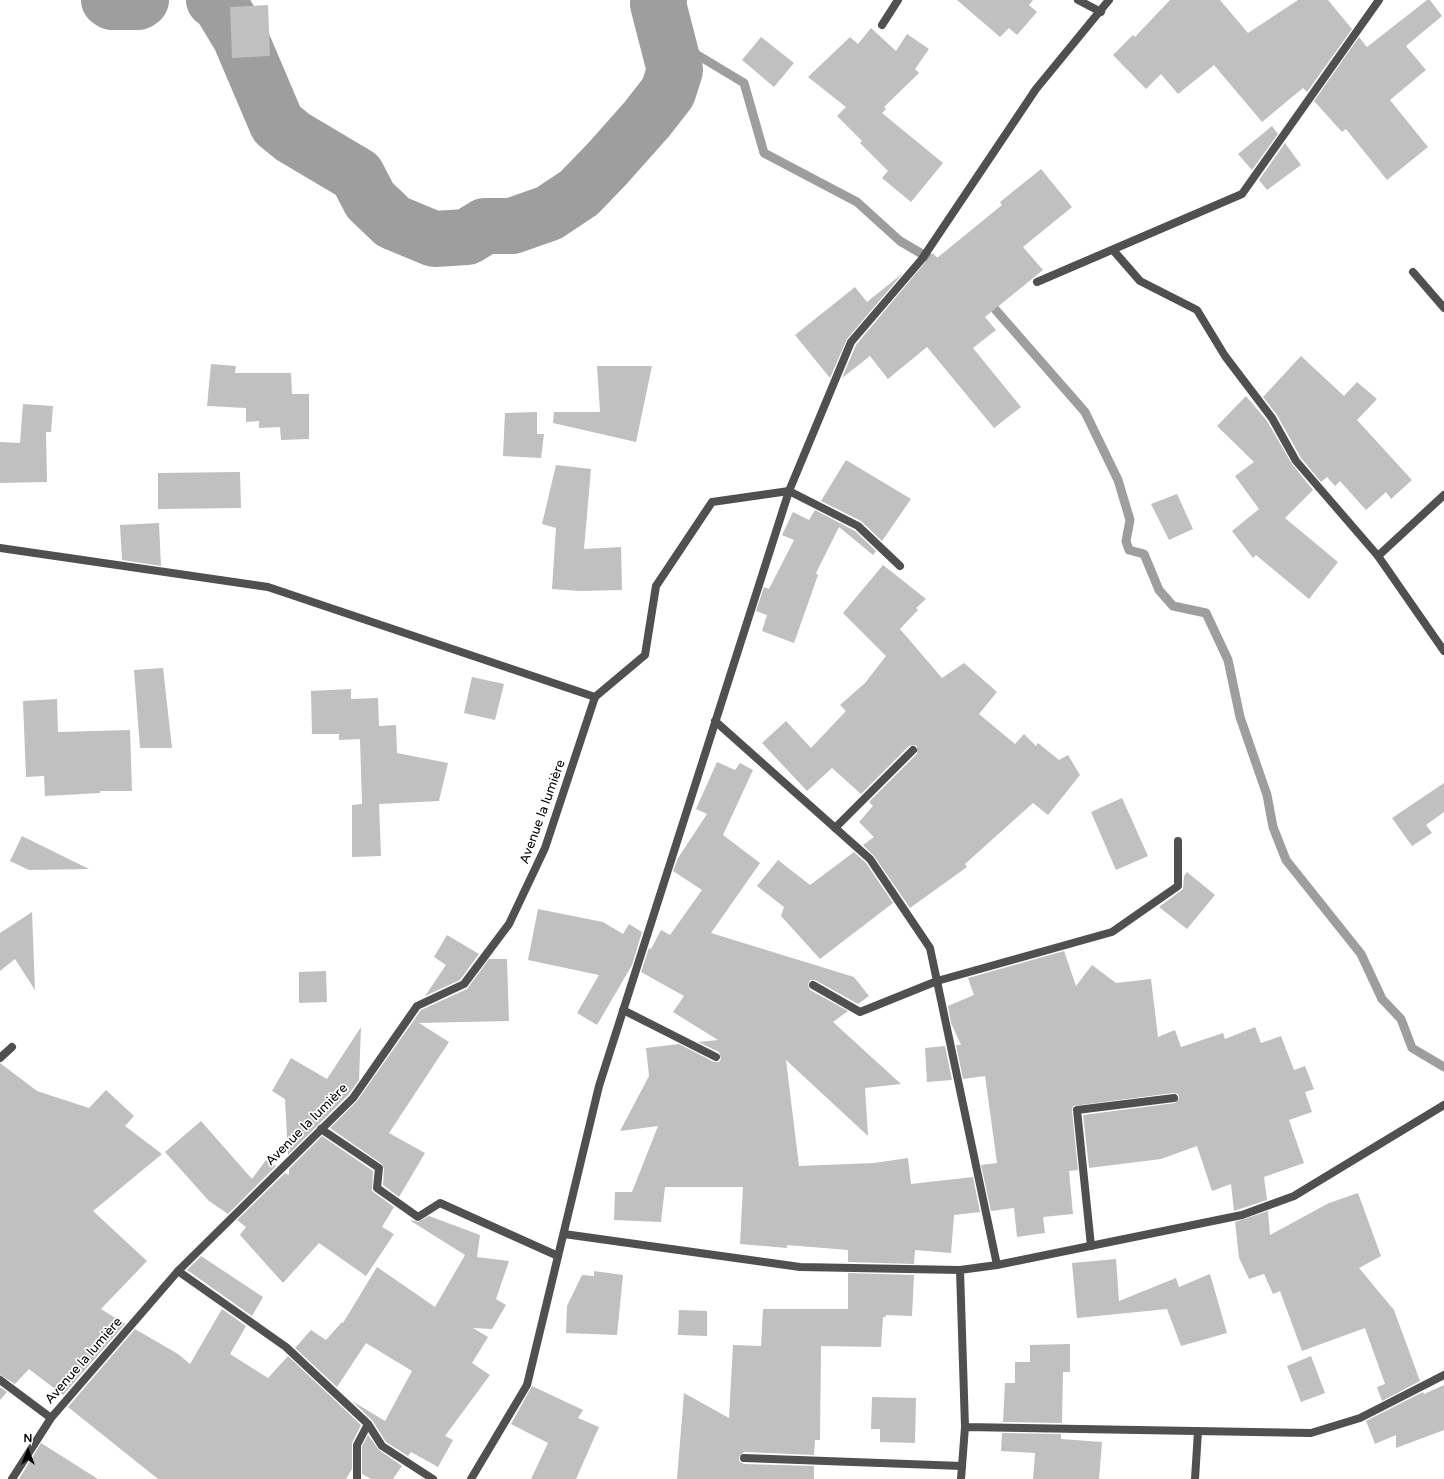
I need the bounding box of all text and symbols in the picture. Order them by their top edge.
street label: Avenue la lumière [517,758,569,866]
street label: Avenue la lumière [263,1081,351,1169]
street label: Avenue la lumière [42,1315,126,1407]
north arrow [8,1431,48,1471]
text: N [24,1432,32,1445]

